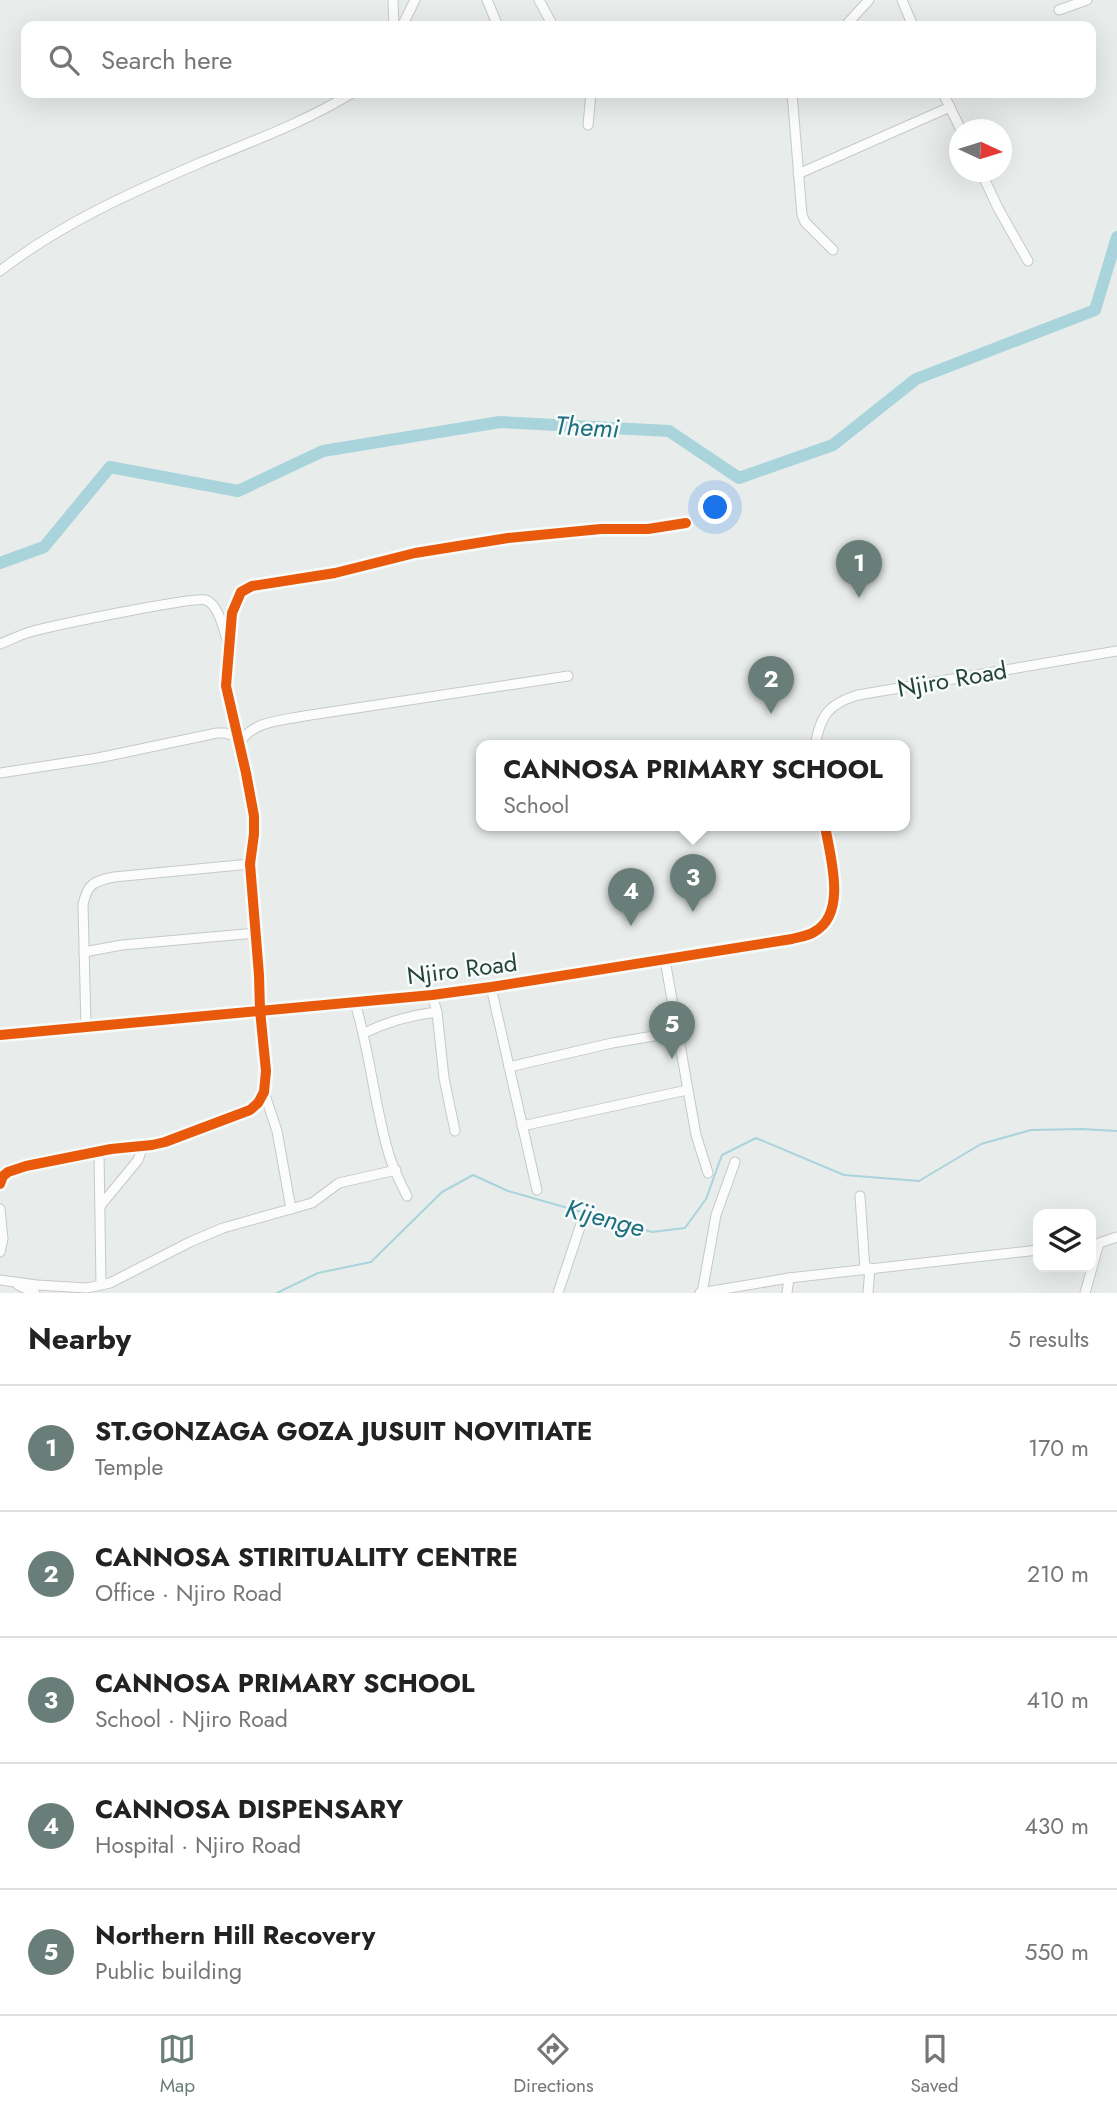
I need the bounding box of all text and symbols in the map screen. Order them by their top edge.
search box [21,21,1096,98]
icon: search [45,41,83,79]
text: Search here [101,41,233,79]
north arrow [949,119,1012,182]
water label: Themi [554,406,620,448]
your location [698,490,732,524]
pin: 1 [836,540,882,598]
street label: Njiro Road [894,652,1010,706]
pin: 2 [748,656,794,714]
popup [476,740,910,831]
text: CANNOSA PRIMARY SCHOOL [503,750,883,788]
text: School [503,788,569,822]
pin: 3 [670,854,716,912]
pin: 4 [608,868,654,926]
street label: Njiro Road [405,945,519,993]
pin: 5 [649,1001,695,1059]
water label: Kijenge [561,1189,649,1247]
map controls [1033,1209,1096,1272]
button: layers [1033,1209,1096,1272]
text: Nearby [28,1317,131,1360]
text: 5 results [1008,1322,1089,1356]
text: ST.GONZAGA GOZA JUSUIT NOVITIATE [95,1412,592,1450]
text: 1 [45,1431,57,1465]
text: 170 m [1028,1431,1089,1465]
text: Temple [95,1450,163,1484]
text: CANNOSA STIRITUALITY CENTRE [95,1538,518,1576]
text: 2 [43,1557,59,1591]
text: 210 m [1027,1557,1089,1591]
text: Office · Njiro Road [95,1576,282,1610]
text: CANNOSA PRIMARY SCHOOL [95,1664,474,1702]
text: 3 [44,1683,58,1717]
text: 410 m [1027,1683,1089,1717]
text: School · Njiro Road [95,1702,288,1736]
text: CANNOSA DISPENSARY [95,1790,403,1828]
text: 4 [43,1809,59,1843]
text: 430 m [1024,1809,1089,1843]
text: Hospital · Njiro Road [95,1828,301,1862]
text: Northern Hill Recovery [95,1916,375,1954]
text: 5 [44,1935,58,1969]
text: 550 m [1024,1935,1089,1969]
text: Public building [95,1954,242,1988]
tab: Map [158,2030,196,2099]
tab: Directions [513,2030,594,2099]
tab: Saved [910,2030,959,2099]

